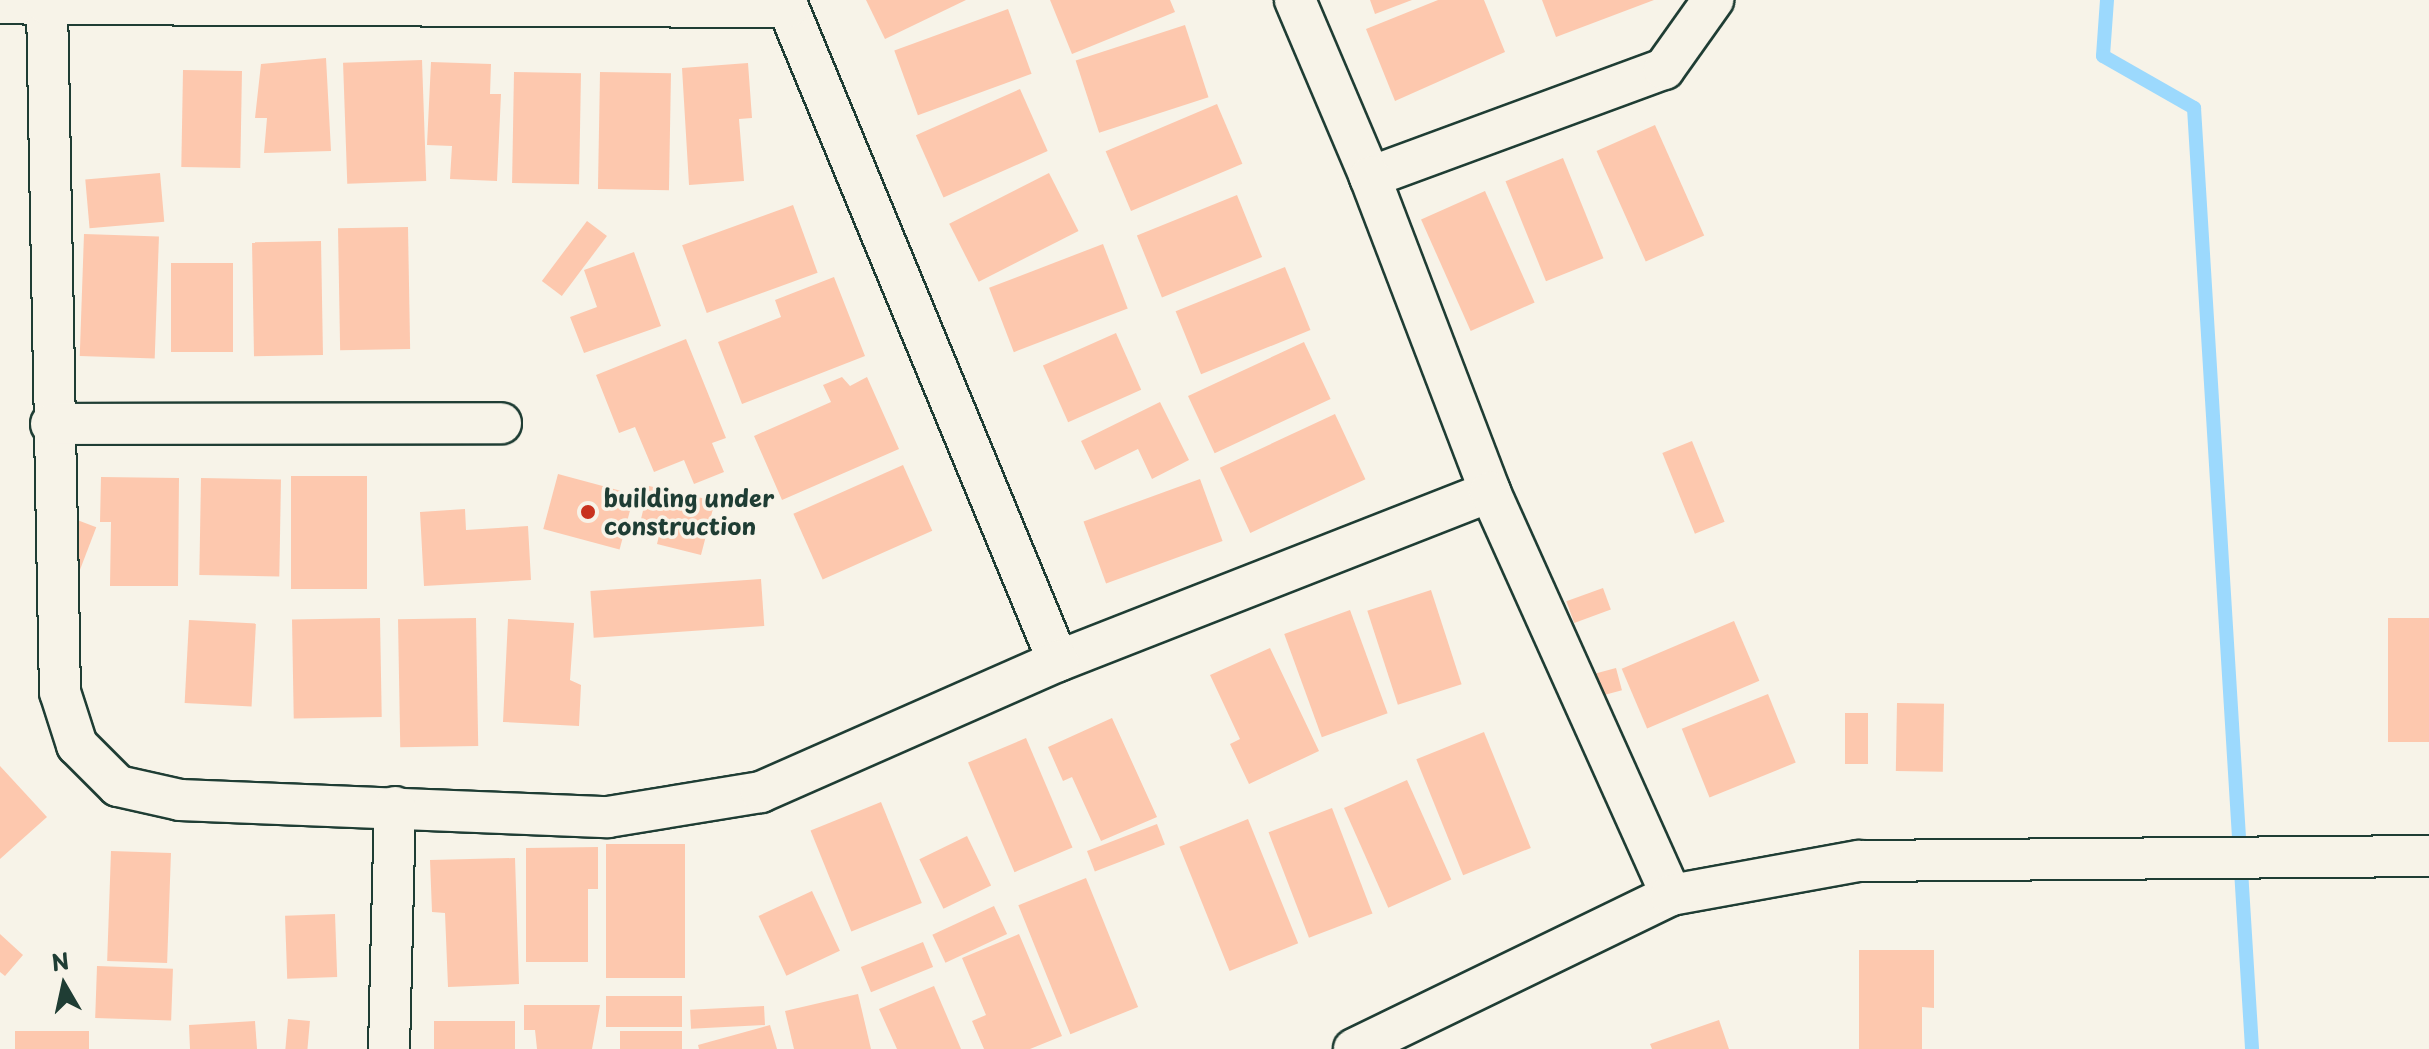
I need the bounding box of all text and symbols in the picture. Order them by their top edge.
place label: building under construction [604,484,777,540]
marker: building under construction [579,503,597,521]
text: N [49,943,71,978]
north arrow [24,945,104,1025]

